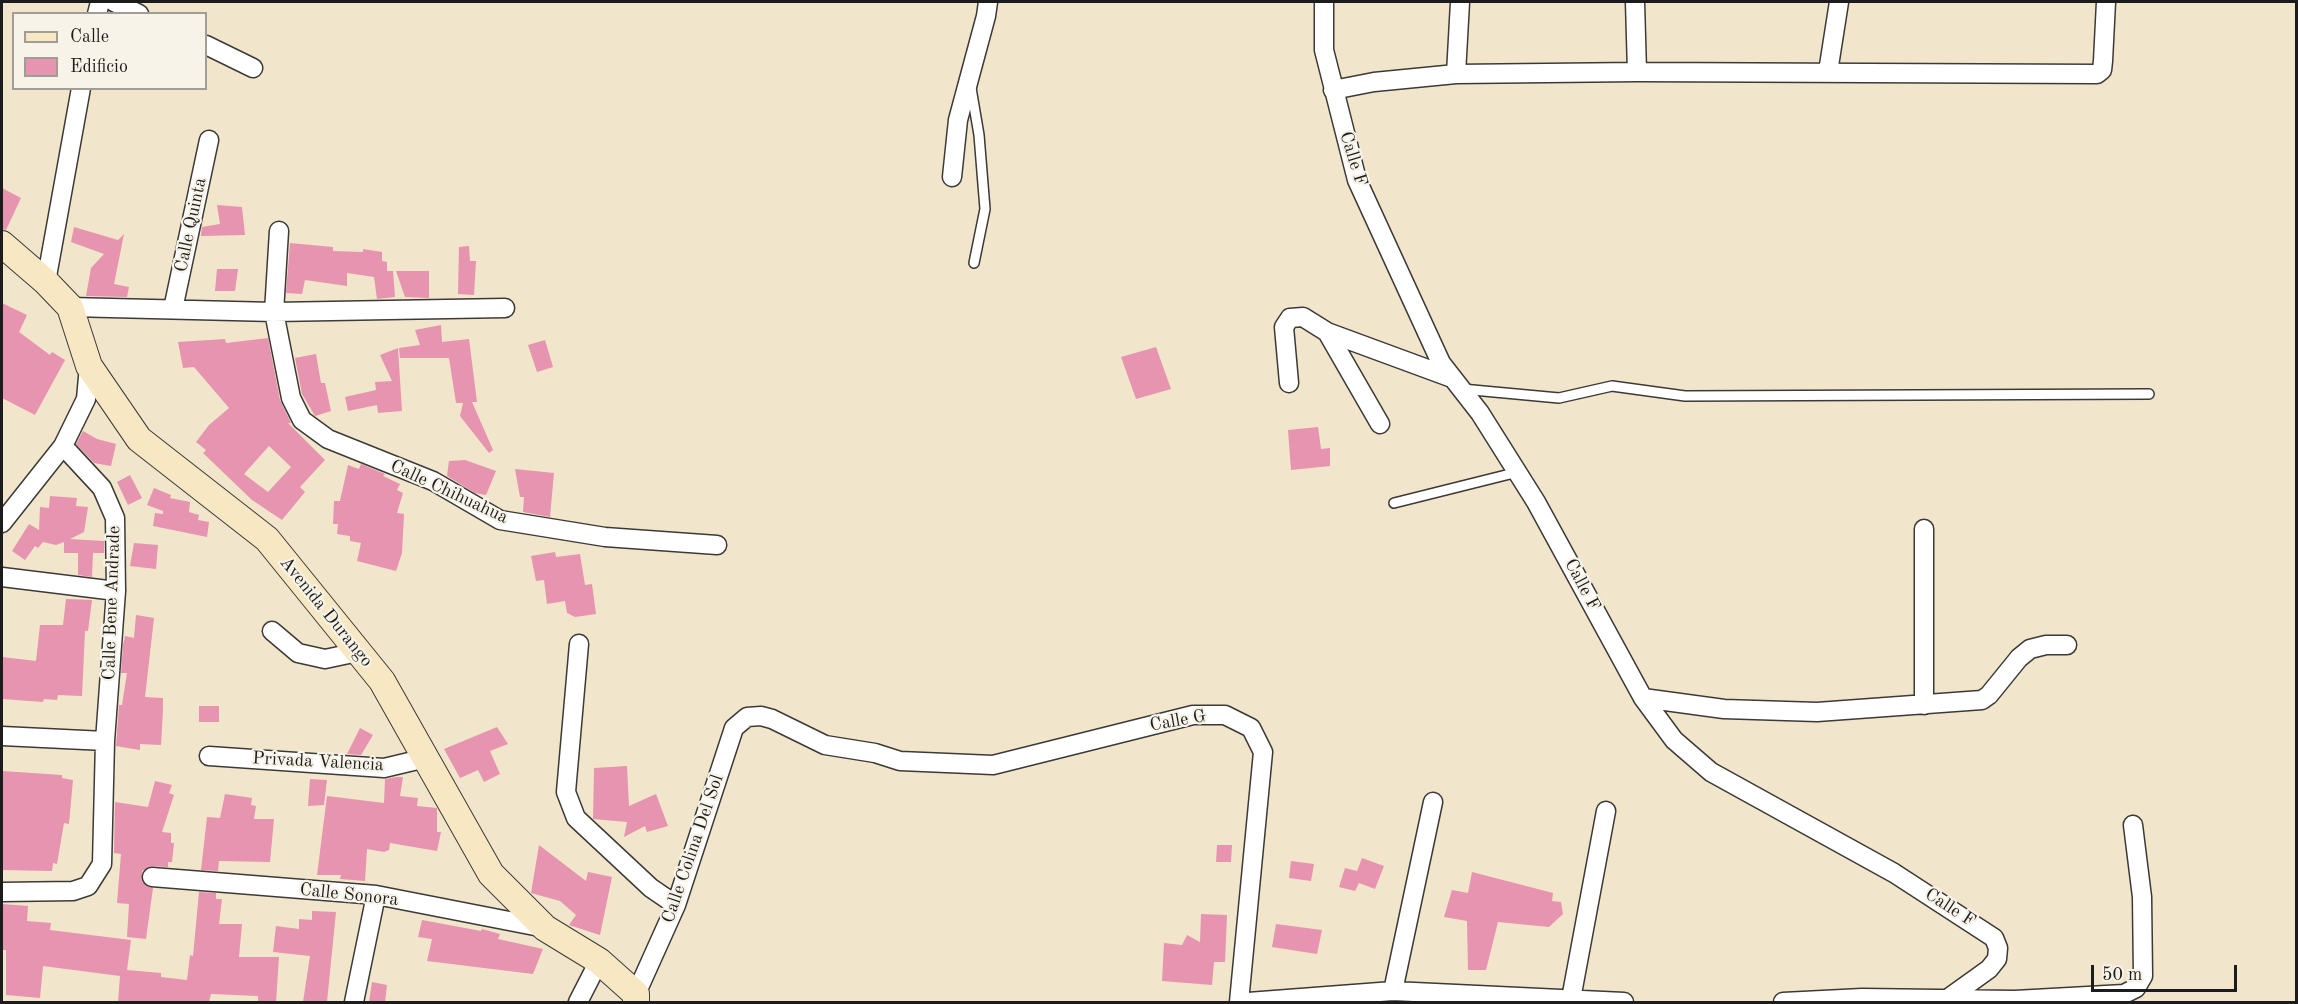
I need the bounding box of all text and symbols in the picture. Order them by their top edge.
legend [12,12,207,90]
text: Calle [70,28,109,46]
text: Edificio [70,58,128,76]
street label: Calle F [1334,129,1372,189]
street label: Calle Quinta [170,176,212,274]
street label: Calle Chihuahua [387,455,511,529]
street label: Calle Bene Andrade [99,525,125,681]
street label: Avenida Durango [275,552,377,672]
street label: Calle F [1559,555,1605,615]
street label: Calle G [1148,705,1208,737]
street label: Privada Valencia [252,748,384,776]
street label: Calle Colina Del Sol [657,772,729,926]
street label: Calle Sonora [299,879,399,911]
street label: Calle F [1921,884,1979,932]
scale bar [2094,953,2240,991]
text: 50 m [2102,966,2142,984]

